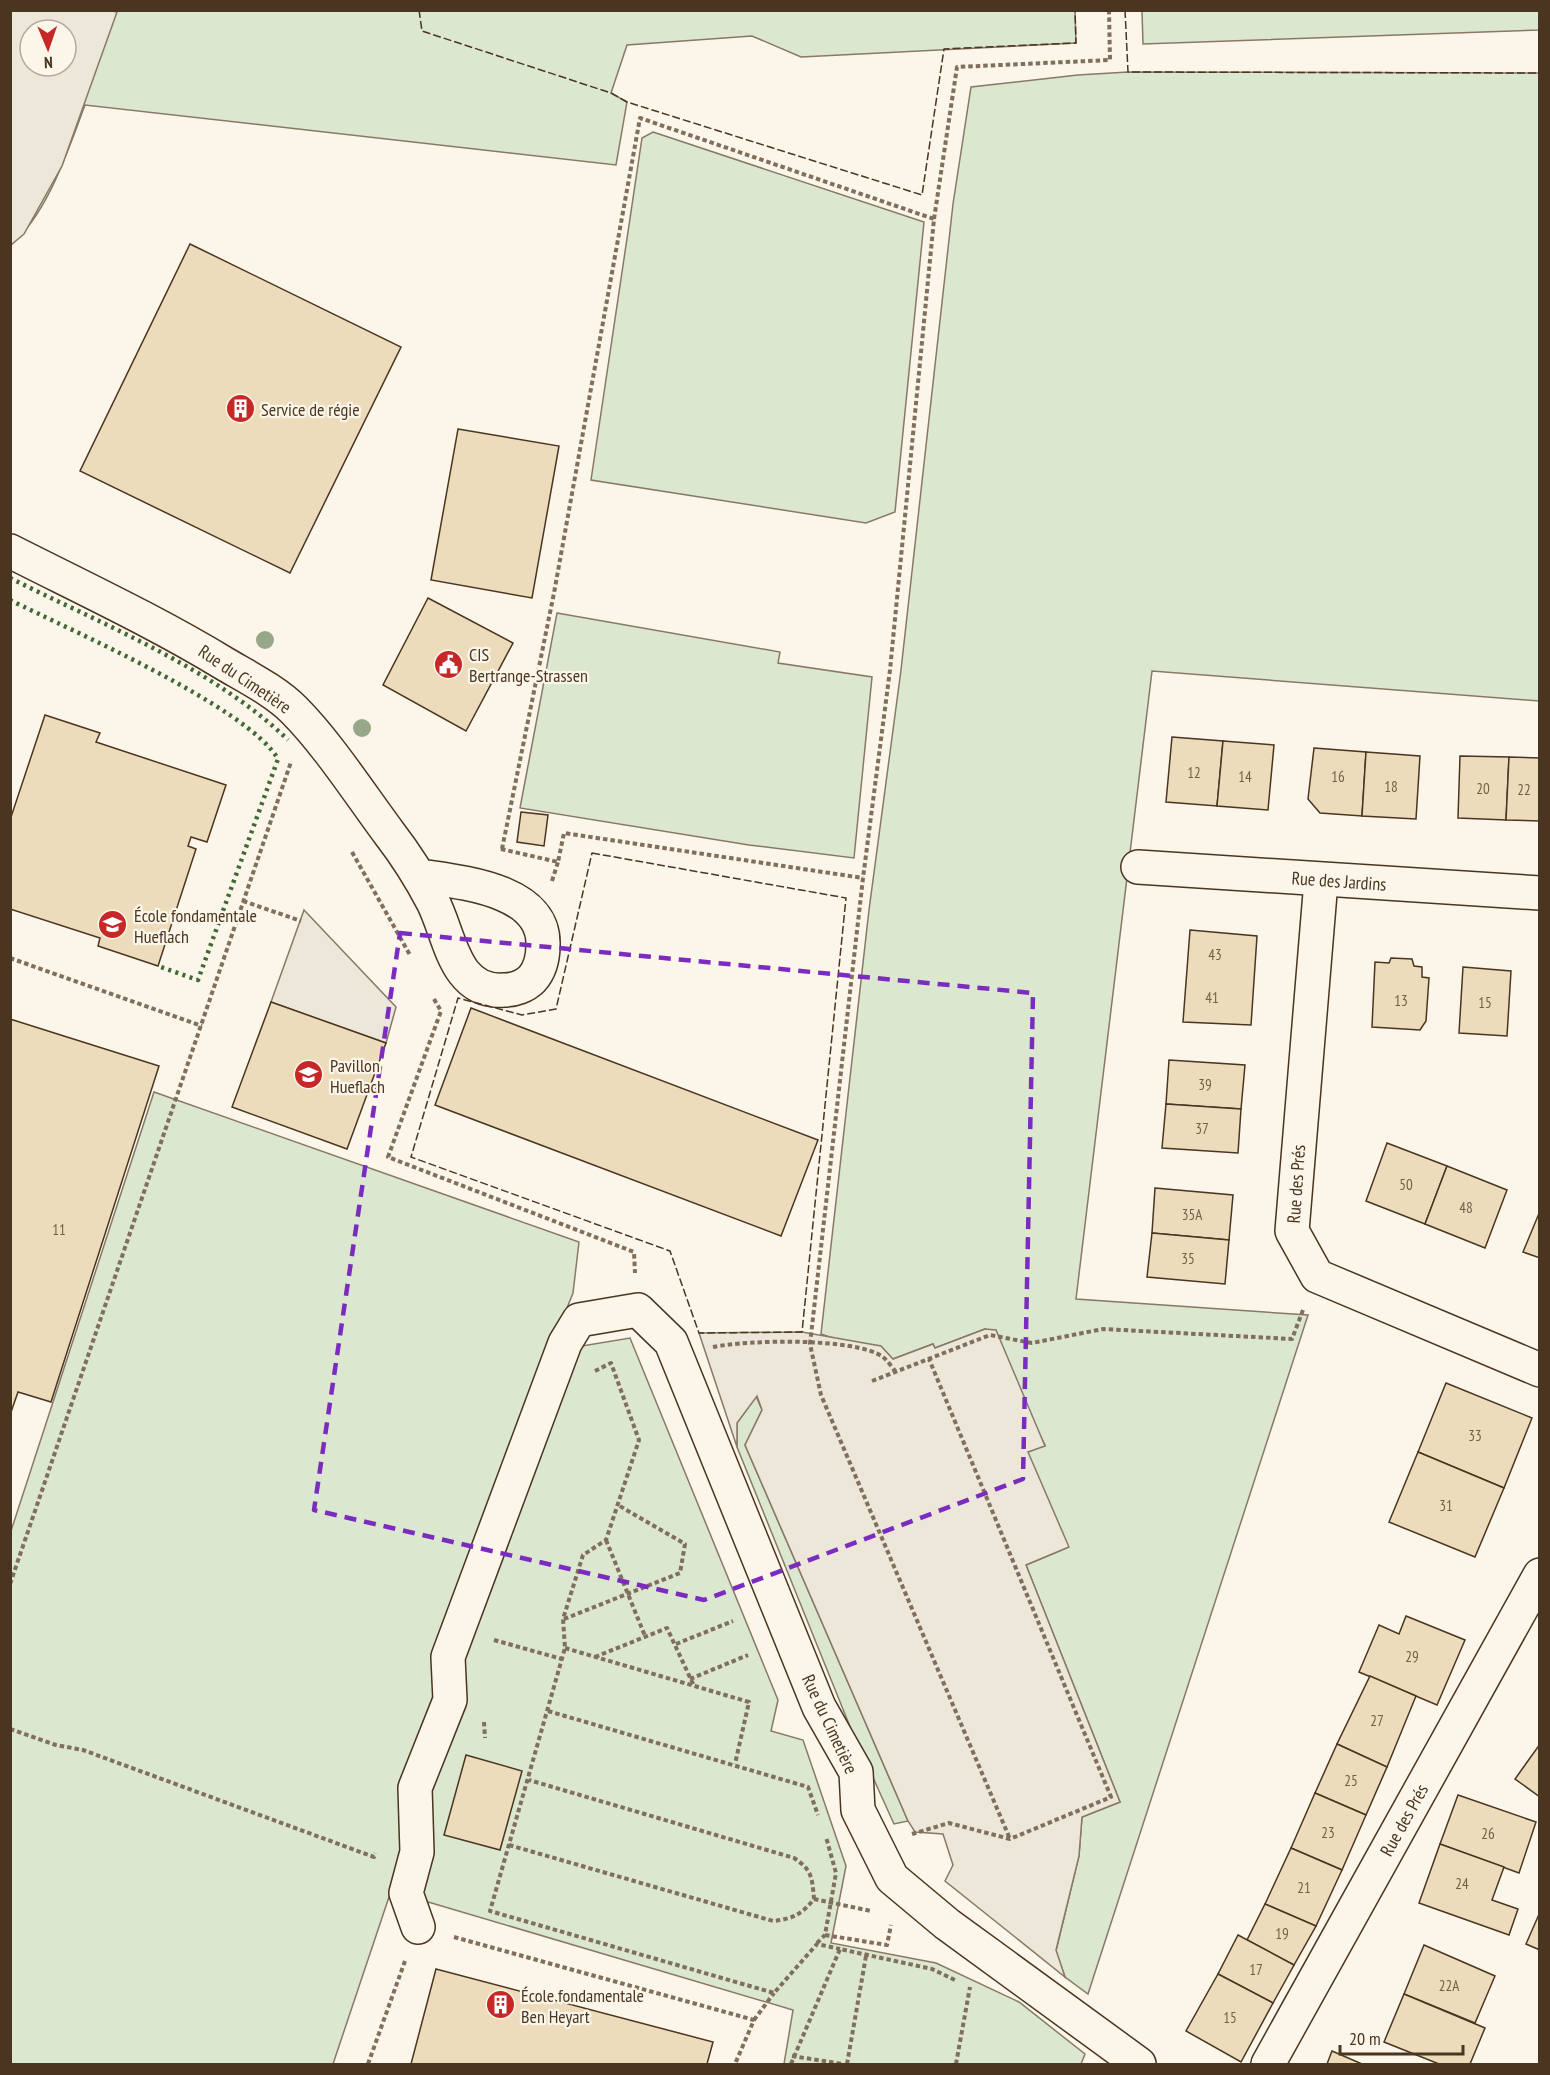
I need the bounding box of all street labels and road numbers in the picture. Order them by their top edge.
street label: Rue du Cimetière [194,640,296,718]
street label: Rue des Jardins [1291,866,1387,896]
street label: Rue des Prés [1282,1144,1310,1224]
street label: Rue du Cimetière [797,1671,863,1777]
street label: Rue des Prés [1375,1780,1433,1860]

